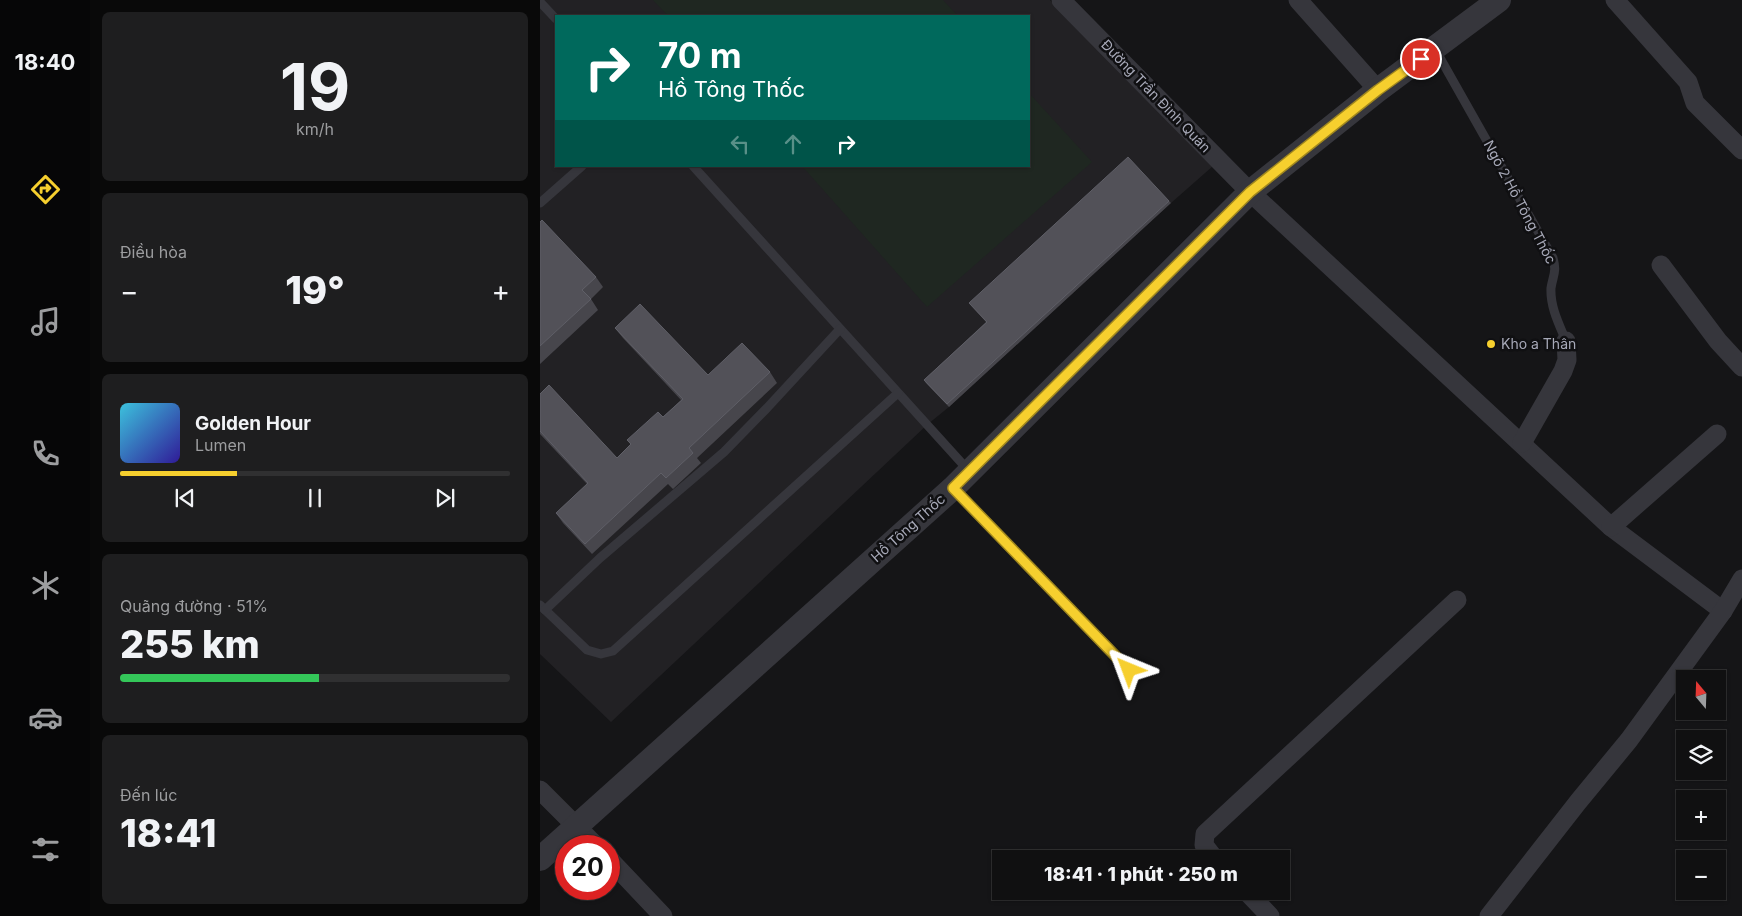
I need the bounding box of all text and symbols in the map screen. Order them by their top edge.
text: 70 m [658,34,742,76]
icon: right [575,35,640,100]
street label: Đường Trần Đình Quán [1098,36,1215,156]
pin [1400,38,1442,80]
icon: arrive [1407,45,1435,73]
text: 19 [280,47,350,126]
text: 18:40 [15,49,75,75]
text: Hồ Tông Thốc [658,76,805,102]
text: km/h [296,119,334,139]
icon: left [726,130,754,158]
icon: ahead [779,130,807,158]
icon: right [832,130,860,158]
street label: Ngõ 2 Hồ Tông Thốc [1481,137,1560,266]
icon: directions [28,172,63,207]
text: Điều hòa [120,242,187,262]
text: 19° [285,267,345,313]
text: − [120,274,139,308]
text: + [491,274,510,308]
icon: music [28,304,63,339]
place label: Kho a Thân [1501,335,1576,352]
marker: Kho a Thân [1485,338,1497,350]
text: Golden Hour [195,412,311,435]
text: Lumen [195,435,246,455]
icon: phone [28,436,63,471]
icon: previous [171,484,199,512]
icon: pause [301,484,329,512]
icon: next [431,484,459,512]
street label: Hồ Tông Thốc [867,490,948,565]
icon: climate [28,568,63,603]
text: Quãng đường · 51% [120,596,268,616]
text: 255 km [120,621,260,667]
position arrow [1102,643,1154,695]
north arrow [1676,670,1726,720]
map controls [1676,670,1726,900]
icon: car [28,700,63,735]
button: layers [1676,730,1726,780]
text: Đến lúc [120,785,177,805]
button: + [1676,790,1726,840]
text: 18:41 [120,810,217,856]
icon: filters [28,832,63,867]
speed limit sign: 20 [555,835,620,900]
button: − [1676,850,1726,900]
text: 18:41 · 1 phút · 250 m [1044,863,1238,886]

